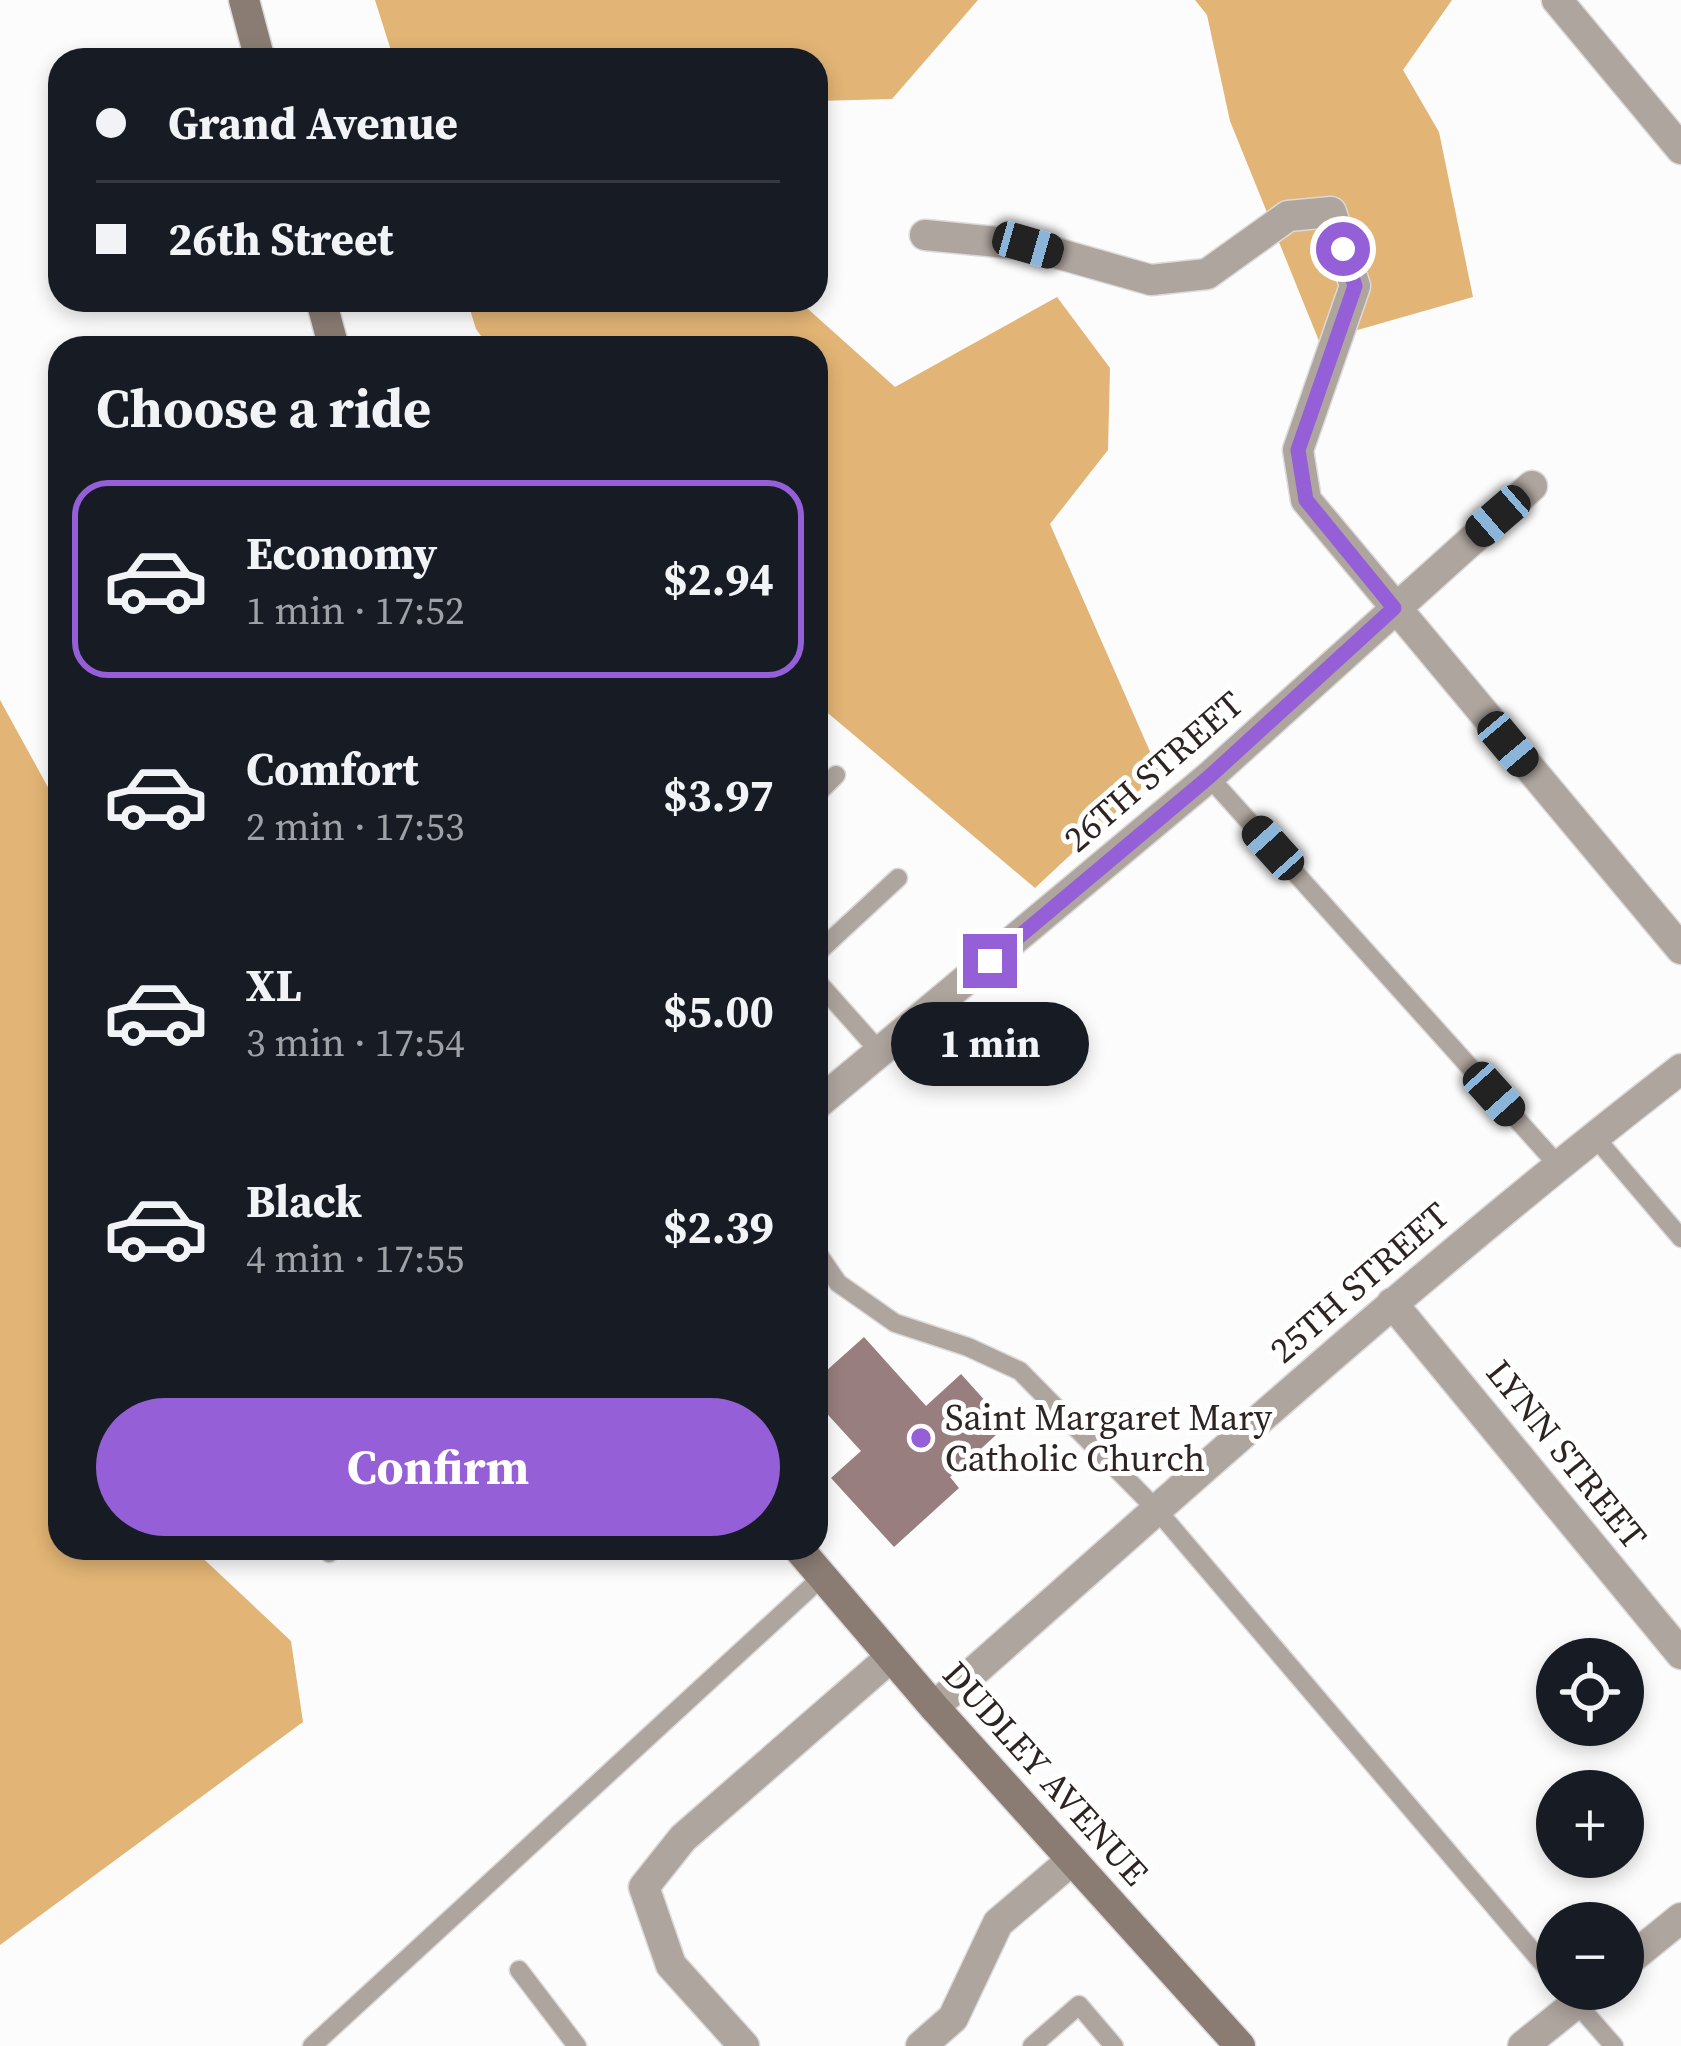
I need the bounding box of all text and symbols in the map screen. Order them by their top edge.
text: Grand Avenue [168,92,458,154]
text: 26th Street [168,208,393,270]
car [988,218,1068,272]
route start [1316,222,1370,276]
text: Choose a ride [96,371,431,445]
car [1459,479,1537,553]
text: Economy [246,522,437,584]
icon: car [102,525,210,633]
text: $2.94 [663,548,774,610]
text: 1 min · 17:52 [246,584,465,637]
street label: 26TH STREET [1053,680,1254,863]
car [1471,705,1545,783]
text: Comfort [246,738,419,800]
icon: car [102,741,210,849]
text: $3.97 [663,764,774,826]
text: 2 min · 17:53 [246,800,465,853]
car [1236,809,1310,887]
route end [963,934,1017,988]
text: XL [246,954,302,1016]
icon: car [102,957,210,1065]
text: $5.00 [663,980,774,1042]
callout: 1 min [891,1003,1089,1087]
text: 3 min · 17:54 [246,1016,465,1069]
text: 1 min [939,1017,1041,1070]
car [1457,1055,1531,1133]
text: Black [246,1170,362,1232]
icon: car [102,1173,210,1281]
street label: 25TH STREET [1259,1191,1460,1374]
text: $2.39 [663,1196,774,1258]
text: 4 min · 17:55 [246,1232,465,1285]
street label: LYNN STREET [1475,1349,1658,1559]
place label: Saint Margaret Mary Catholic Church [945,1393,1273,1483]
button: Confirm [96,1398,780,1536]
marker: Saint Margaret Mary Catholic Church [908,1425,934,1451]
map controls [1536,1638,1644,2010]
button: locate [1536,1638,1644,1746]
street label: DUDLEY AVENUE [932,1651,1159,1896]
button: + [1536,1770,1644,1878]
button: − [1536,1902,1644,2010]

